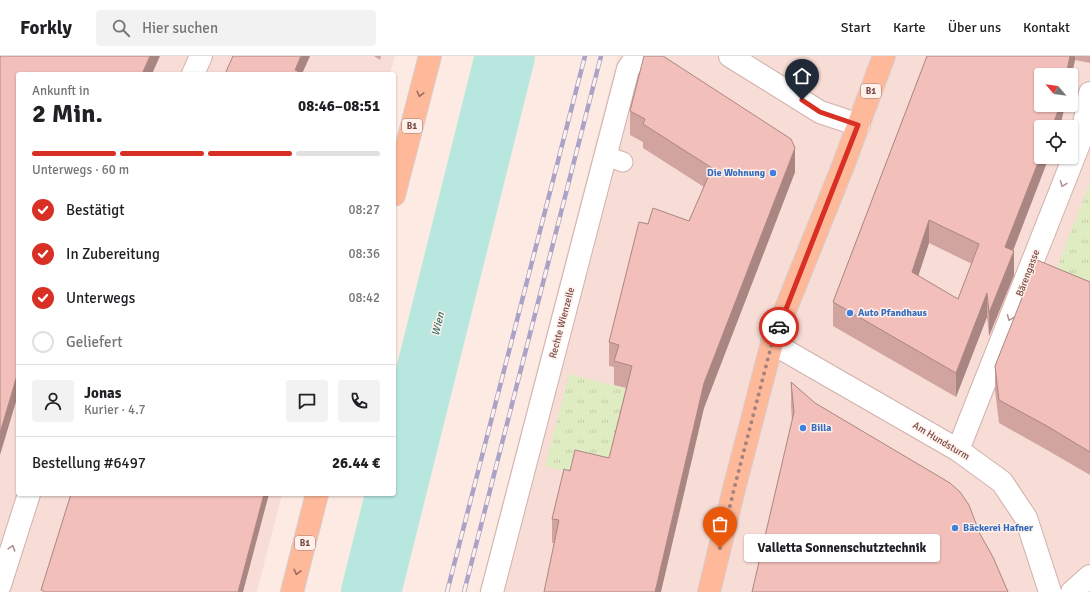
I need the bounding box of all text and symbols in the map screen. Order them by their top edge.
search box [96,10,376,46]
text: Forkly [20,16,72,40]
icon: search [110,17,132,39]
text: Hier suchen [142,19,218,37]
text: Start [841,19,871,36]
text: Karte [893,19,926,36]
text: Über uns [948,19,1001,36]
text: Kontakt [1023,19,1070,36]
pin [785,59,819,100]
icon: home [791,65,813,87]
north arrow [1034,68,1078,112]
map controls [1034,68,1078,164]
text: Ankunft in [32,83,90,99]
road number: B1 [861,84,881,98]
one-way arrow [416,90,425,97]
text: 08:46–08:51 [298,97,380,115]
text: 2 Min. [32,98,103,130]
road number: B1 [402,119,422,133]
button: locate [1034,120,1078,164]
text: Unterwegs · 60 m [32,162,129,178]
place label: Die Wohnung [707,167,766,179]
marker: Die Wohnung [768,168,778,178]
one-way arrow [1060,179,1068,187]
icon: check [32,199,54,221]
text: Bestätigt [66,201,124,219]
text: 08:27 [348,202,380,218]
icon: check [32,243,54,265]
text: In Zubereitung [66,245,160,263]
text: 08:36 [348,246,380,262]
street label: Bärengasse [1014,248,1042,298]
street label: Rechte Wienzeile [547,286,577,360]
icon: check [32,287,54,309]
text: Unterwegs [66,289,135,307]
text: 08:42 [348,290,380,306]
courier [759,307,799,347]
place label: Auto Pfandhaus [858,307,927,319]
marker: Auto Pfandhaus [845,308,855,318]
water label: Wien [429,310,447,337]
one-way arrow [1007,314,1015,321]
icon: car [768,316,790,338]
text: Geliefert [66,333,123,351]
button: person [32,380,74,422]
button: chat [286,380,328,422]
button: phone [338,380,380,422]
text: Jonas [84,384,121,402]
text: Kurier · 4.7 [84,402,146,418]
street label: Am Hundsturm [910,419,972,463]
place label: Billa [811,422,831,434]
marker: Billa [798,423,808,433]
text: Bestellung #6497 [32,454,146,472]
text: 26.44 € [332,454,380,472]
pin [703,507,737,548]
icon: bag [709,513,731,535]
place label: Bäckerei Hafner [963,522,1033,534]
marker: Bäckerei Hafner [950,523,960,533]
callout: Valletta Sonnenschutztechnik [744,534,940,562]
road number: B1 [295,536,315,550]
text: Valletta Sonnenschutztechnik [758,540,926,556]
one-way arrow [7,544,16,551]
one-way arrow [294,569,302,576]

